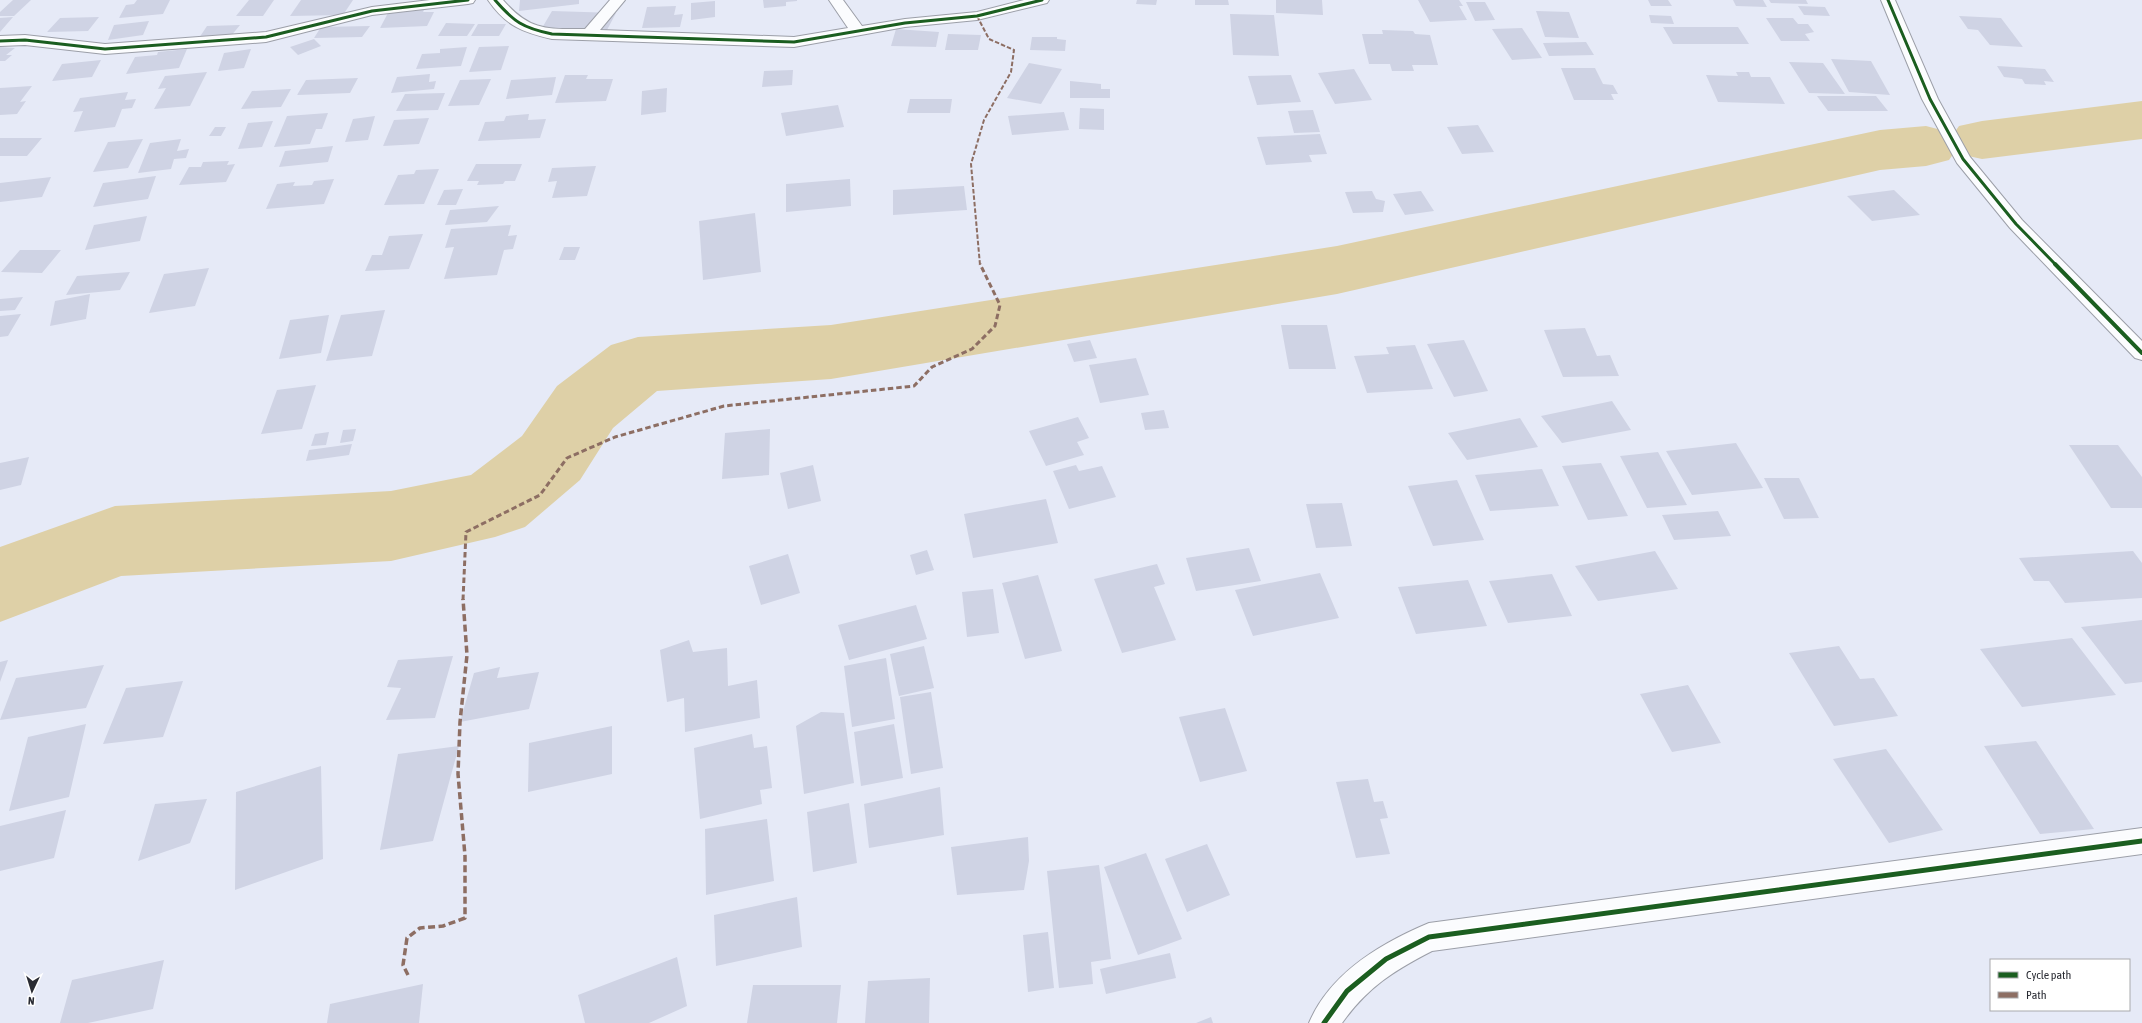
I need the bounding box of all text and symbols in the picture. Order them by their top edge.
legend [1990,959,2130,1011]
text: Cycle path [2026,968,2071,982]
north arrow [12,971,52,1011]
text: Path [2026,988,2047,1002]
text: N [28,995,35,1007]

